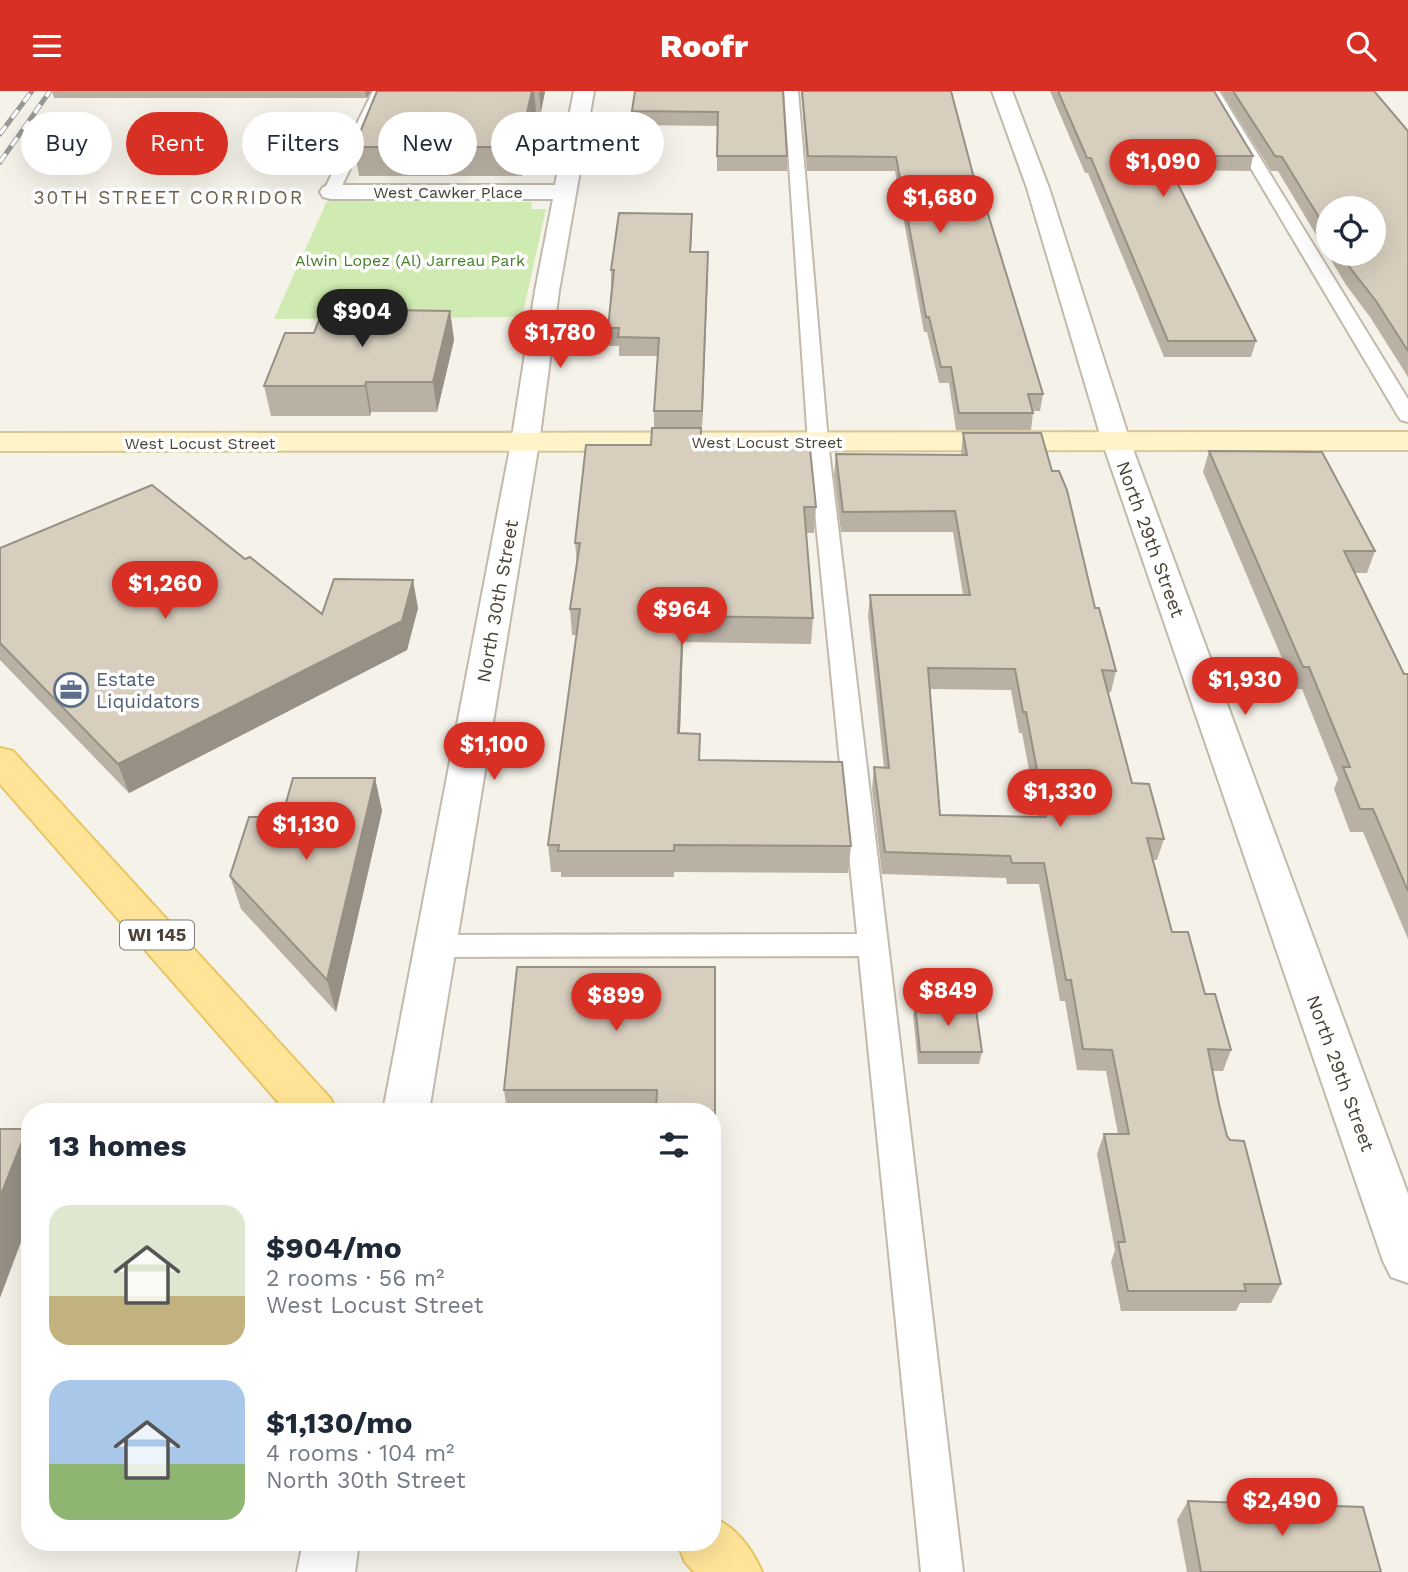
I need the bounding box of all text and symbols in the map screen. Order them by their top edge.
icon: menu [28,27,66,65]
text: Roofr [660,27,748,65]
icon: search [1342,27,1380,65]
chip: Buy [21,112,112,175]
chip: Rent [126,112,228,175]
chip: Filters [242,112,364,175]
chip: New [378,112,477,175]
chip: Apartment [491,112,664,175]
pin: $1,090 [1106,139,1220,199]
text: $1,090 [1126,148,1200,175]
pin: $1,680 [883,176,997,235]
street label: West Cawker Place [373,183,523,202]
text: $1,680 [903,184,977,211]
district label: 30TH STREET CORRIDOR [34,186,304,209]
map controls [1316,196,1386,266]
button: locate [1316,196,1386,266]
park label: Alwin Lopez (Al) Jarreau Park [295,251,525,270]
pin: $904 [321,289,403,349]
text: $904 [333,298,391,325]
pin: $1,780 [503,310,617,370]
text: $1,780 [524,319,596,346]
street label: West Locust Street [691,433,843,452]
street label: West Locust Street [124,434,276,453]
street label: North 29th Street [1112,458,1190,621]
street label: North 30th Street [472,518,523,684]
pin: $1,260 [108,561,222,621]
text: $1,260 [128,570,202,597]
pin: $964 [641,587,723,647]
text: $964 [653,596,711,623]
pin: $1,930 [1188,657,1302,717]
text: $1,930 [1208,666,1282,693]
place label: Estate Liquidators [96,668,200,713]
office icon: Estate Liquidators [52,671,90,709]
pin: $1,100 [437,723,551,782]
text: $1,100 [460,731,528,758]
pin: $1,330 [1003,769,1117,829]
text: $1,330 [1023,778,1097,805]
pin: $1,130 [249,803,363,862]
text: $1,130 [272,811,340,838]
road number: WI 145 [120,921,194,949]
pin: $849 [907,969,989,1028]
pin: $899 [575,974,657,1033]
text: $849 [919,977,977,1004]
text: $899 [587,982,645,1009]
street label: North 29th Street [1302,992,1380,1155]
icon: filters [655,1126,693,1164]
text: 13 homes [49,1128,186,1163]
text: $904/mo [266,1230,402,1265]
icon: home [105,1233,189,1317]
text: 2 rooms · 56 m² [266,1265,444,1292]
text: West Locust Street [266,1292,483,1319]
text: $1,130/mo [266,1405,412,1440]
icon: home [105,1408,189,1492]
text: 4 rooms · 104 m² [266,1440,454,1467]
text: North 30th Street [266,1467,466,1494]
pin: $2,490 [1225,1479,1339,1538]
text: $2,490 [1243,1487,1321,1514]

